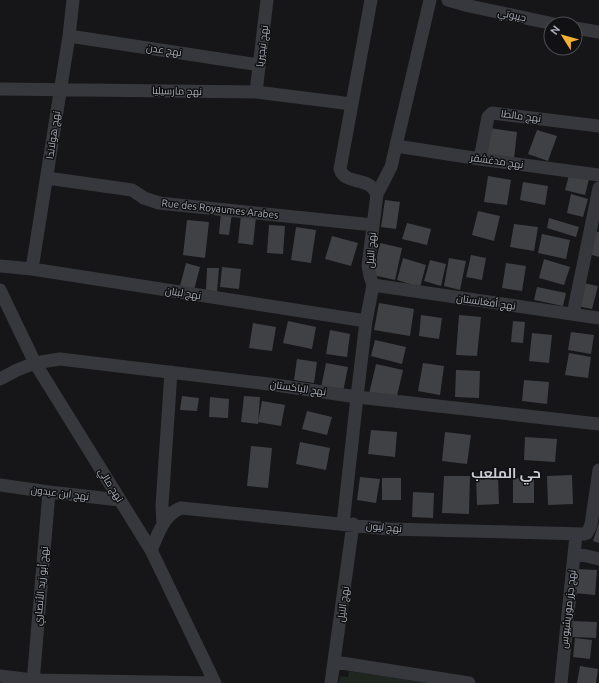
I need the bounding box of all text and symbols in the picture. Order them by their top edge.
street label: جيبوتي [496,7,527,25]
north arrow [543,16,583,56]
text: N [548,23,562,37]
street label: نهج نيجيريا [254,25,271,68]
street label: نهج عدن [145,42,183,59]
street label: نهج مارسيليا [152,85,202,98]
street label: نهج مالطا [500,108,542,125]
street label: نهج هولاندا [44,110,63,160]
street label: نهج مدغشقر [469,152,524,171]
street label: Rue des Royaumes Arabes [161,197,279,221]
street label: نهج النيل [364,232,379,268]
street label: نهج لبنان [164,285,202,302]
street label: نهج أفغانستان [456,291,516,313]
street label: نهج الباكستان [269,379,327,398]
district label: حي الملعب [471,465,541,485]
street label: نهج مالي [95,466,126,505]
street label: نهج ابن عبدون [30,484,90,503]
street label: نهج ليون [366,520,402,535]
street label: نهج أبو زيد الأنصاري [31,546,52,626]
street label: نهج جزر موريشيوس [558,569,579,649]
street label: نهج النيل [335,585,352,623]

